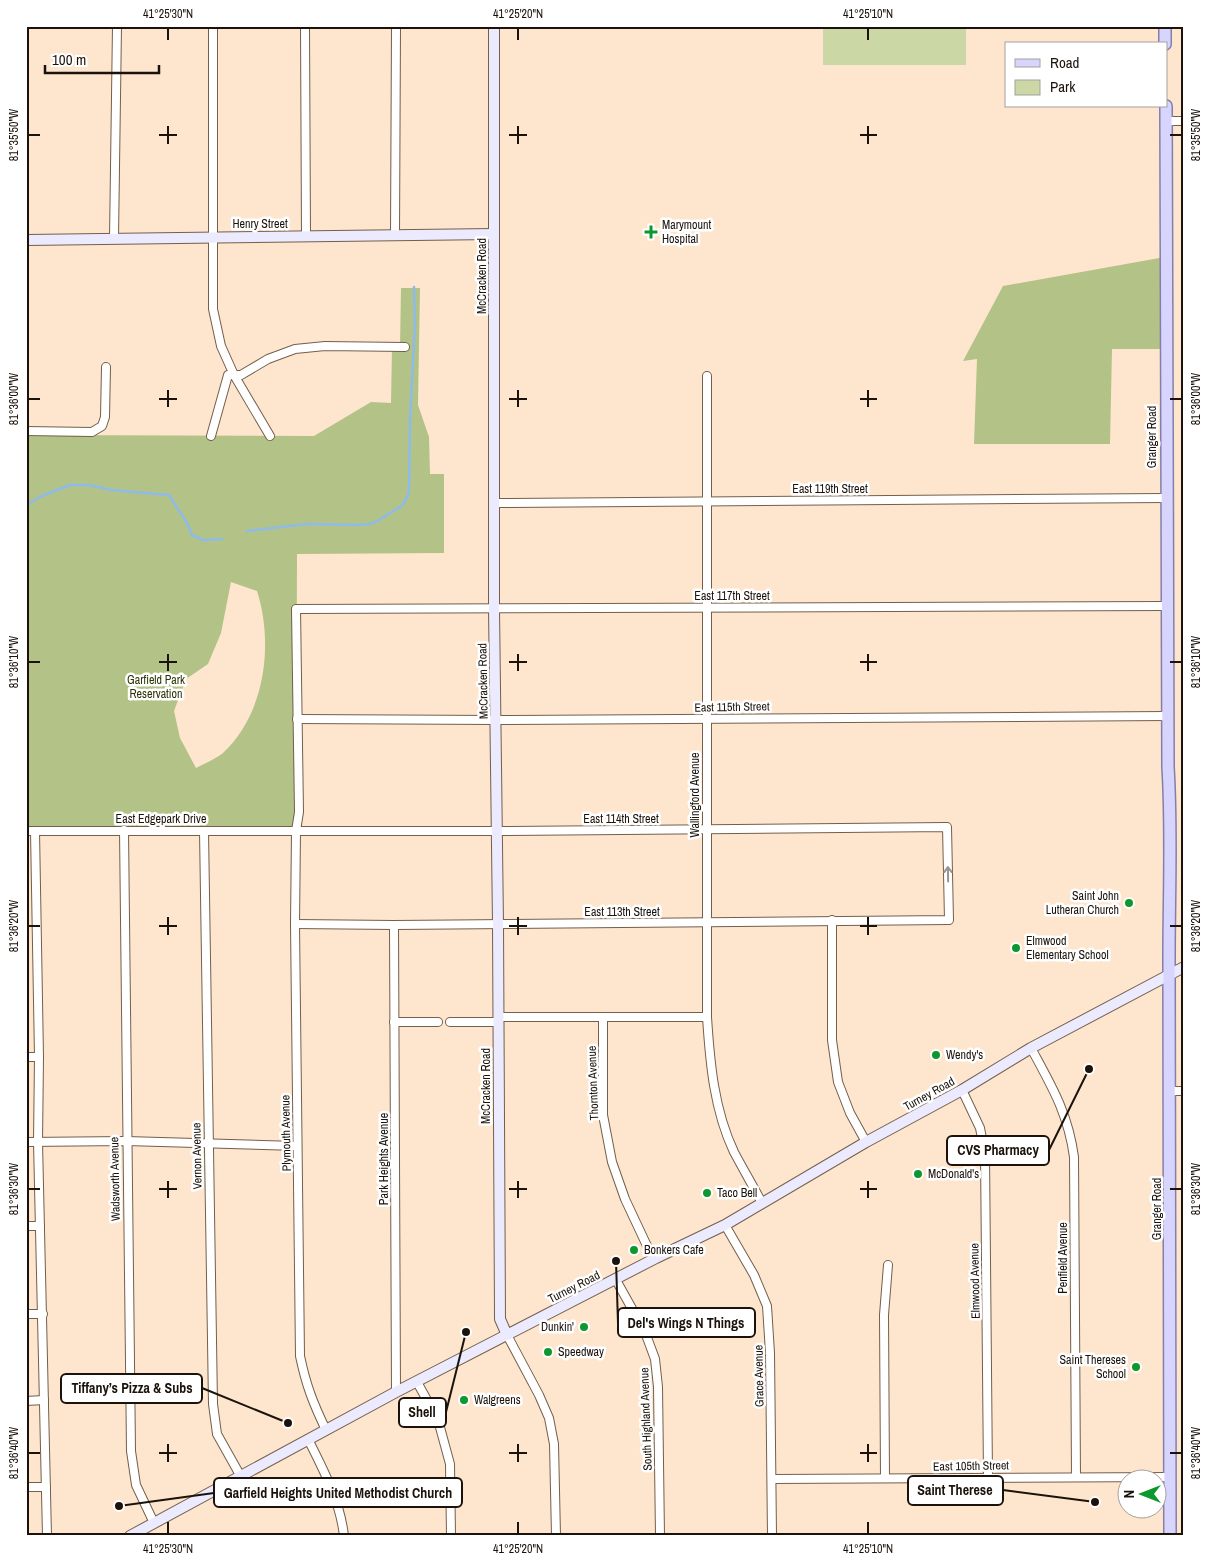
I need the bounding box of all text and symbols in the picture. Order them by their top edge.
text: 41°25'30"N [143,6,193,22]
text: 41°25'20"N [493,6,543,22]
text: 41°25'10"N [843,6,893,22]
scale bar [45,42,159,74]
legend [1005,42,1168,108]
text: 100 m [52,49,86,70]
text: Road [1050,52,1079,73]
text: Park [1050,76,1076,97]
text: 81°35'50"W [6,108,22,161]
text: 81°35'50"W [1188,108,1204,161]
street label: Henry Street [232,216,288,232]
place label: Marymount Hospital [662,217,711,247]
marker: Marymount Hospital [644,225,658,239]
street label: McCracken Road [474,238,490,314]
text: 81°36'00"W [6,372,22,425]
text: 81°36'00"W [1188,372,1204,425]
street label: Granger Road [1144,406,1160,468]
street label: East 119th Street [792,481,868,497]
street label: East 117th Street [694,588,770,604]
text: 81°36'10"W [6,635,22,688]
text: 81°36'10"W [1188,635,1204,688]
street label: McCracken Road [474,643,492,719]
park label: Garfield Park Reservation [127,672,185,702]
street label: East 115th Street [694,698,770,716]
street label: Wallingford Avenue [687,753,703,837]
street label: East Edgepark Drive [116,811,206,827]
street label: East 114th Street [583,811,659,827]
one-way arrow [943,866,953,882]
place label: Saint John Lutheran Church [1046,888,1119,918]
marker: Saint John Lutheran Church [1123,897,1135,909]
text: 81°36'20"W [6,899,22,952]
text: 81°36'20"W [1188,899,1204,952]
street label: East 113th Street [584,904,660,920]
place label: Elmwood Elementary School [1026,933,1109,963]
marker: Elmwood Elementary School [1010,942,1022,954]
street label: Thornton Avenue [584,1045,602,1121]
place label: Wendy's [946,1047,983,1063]
street label: McCracken Road [478,1048,494,1124]
marker: Wendy's [930,1049,942,1061]
street label: Turney Road [901,1073,957,1115]
street label: Plymouth Avenue [277,1095,295,1171]
street label: Park Heights Avenue [376,1113,392,1205]
street label: Vernon Avenue [188,1123,206,1189]
callout: CVS Pharmacy [947,1136,1049,1165]
street label: Wadsworth Avenue [106,1137,124,1221]
text: CVS Pharmacy [957,1141,1039,1159]
text: 81°36'30"W [6,1162,22,1215]
text: 81°36'30"W [1188,1162,1204,1215]
place label: McDonald's [928,1166,979,1182]
marker: McDonald's [912,1168,924,1180]
street label: Granger Road [1149,1178,1165,1240]
place label: Taco Bell [717,1185,757,1201]
marker: Taco Bell [701,1187,713,1199]
street label: Penfield Avenue [1055,1222,1071,1294]
place label: Bonkers Cafe [644,1242,704,1258]
street label: Elmwood Avenue [966,1243,984,1319]
marker: Bonkers Cafe [628,1244,640,1256]
street label: Turney Road [545,1267,603,1307]
callout: Del's Wings N Things [618,1308,755,1337]
text: Del's Wings N Things [628,1314,744,1332]
place label: Dunkin' [541,1319,574,1335]
marker: Dunkin' [578,1321,590,1333]
place label: Speedway [558,1344,604,1360]
street label: Grace Avenue [750,1345,768,1407]
marker: Speedway [542,1346,554,1358]
place label: Saint Thereses School [1059,1352,1126,1382]
marker: Saint Thereses School [1130,1361,1142,1373]
street label: South Highland Avenue [636,1367,656,1471]
callout: Tiffany’s Pizza & Subs [61,1374,202,1403]
text: Tiffany’s Pizza & Subs [71,1379,193,1397]
place label: Walgreens [474,1392,521,1408]
marker: Walgreens [458,1394,470,1406]
callout: Shell [399,1398,446,1427]
text: Shell [408,1403,436,1421]
text: 81°36'40"W [6,1426,22,1479]
text: 81°36'40"W [1188,1426,1204,1479]
street label: East 105th Street [933,1457,1009,1475]
north arrow [1118,1470,1168,1520]
callout: Saint Therese [908,1476,1003,1505]
callout: Garfield Heights United Methodist Church [214,1478,462,1507]
text: Saint Therese [917,1481,993,1499]
text: Garfield Heights United Methodist Church [224,1484,452,1502]
text: N [1120,1490,1138,1498]
text: 41°25'30"N [143,1541,193,1557]
text: 41°25'20"N [493,1541,543,1557]
text: 41°25'10"N [843,1541,893,1557]

